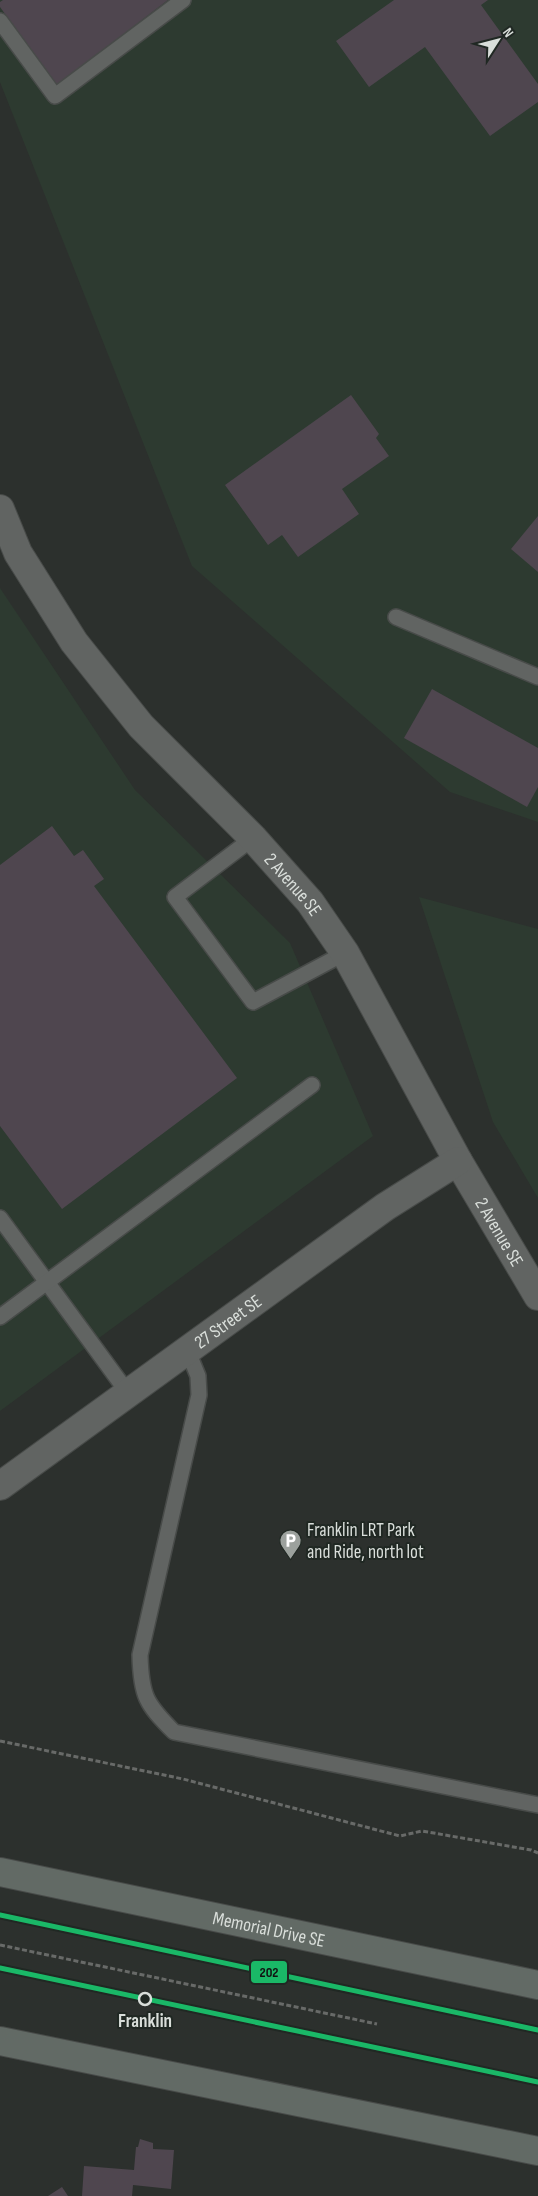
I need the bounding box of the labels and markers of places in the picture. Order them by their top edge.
place label: Franklin LRT Park and Ride, north lot [307,1519,424,1564]
parking icon: Franklin LRT Park and Ride, north lot [279,1528,303,1559]
marker: Franklin [138,1992,152,2006]
place label: Franklin [118,2010,172,2033]

